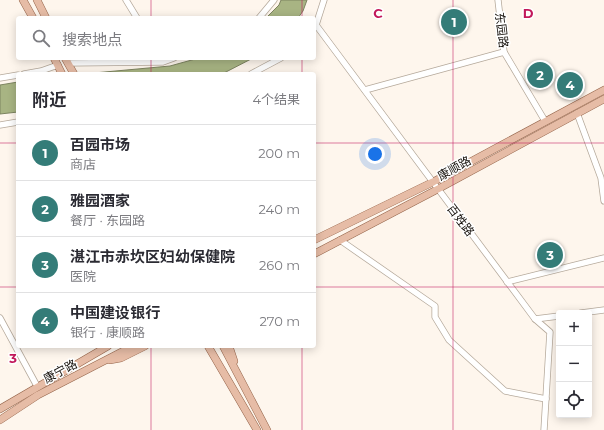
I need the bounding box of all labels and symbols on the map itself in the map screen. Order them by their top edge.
text: C [373,5,383,21]
text: D [523,5,534,21]
pin: 1 [441,7,467,37]
street label: 东园路 [492,11,512,49]
pin: 2 [527,60,553,90]
pin: 4 [557,70,583,100]
your location [365,144,385,164]
street label: 康顺路 [435,153,473,183]
street label: 百姓路 [444,201,478,239]
pin: 3 [537,240,563,270]
text: 3 [8,350,17,366]
street label: 康宁路 [41,356,79,386]

